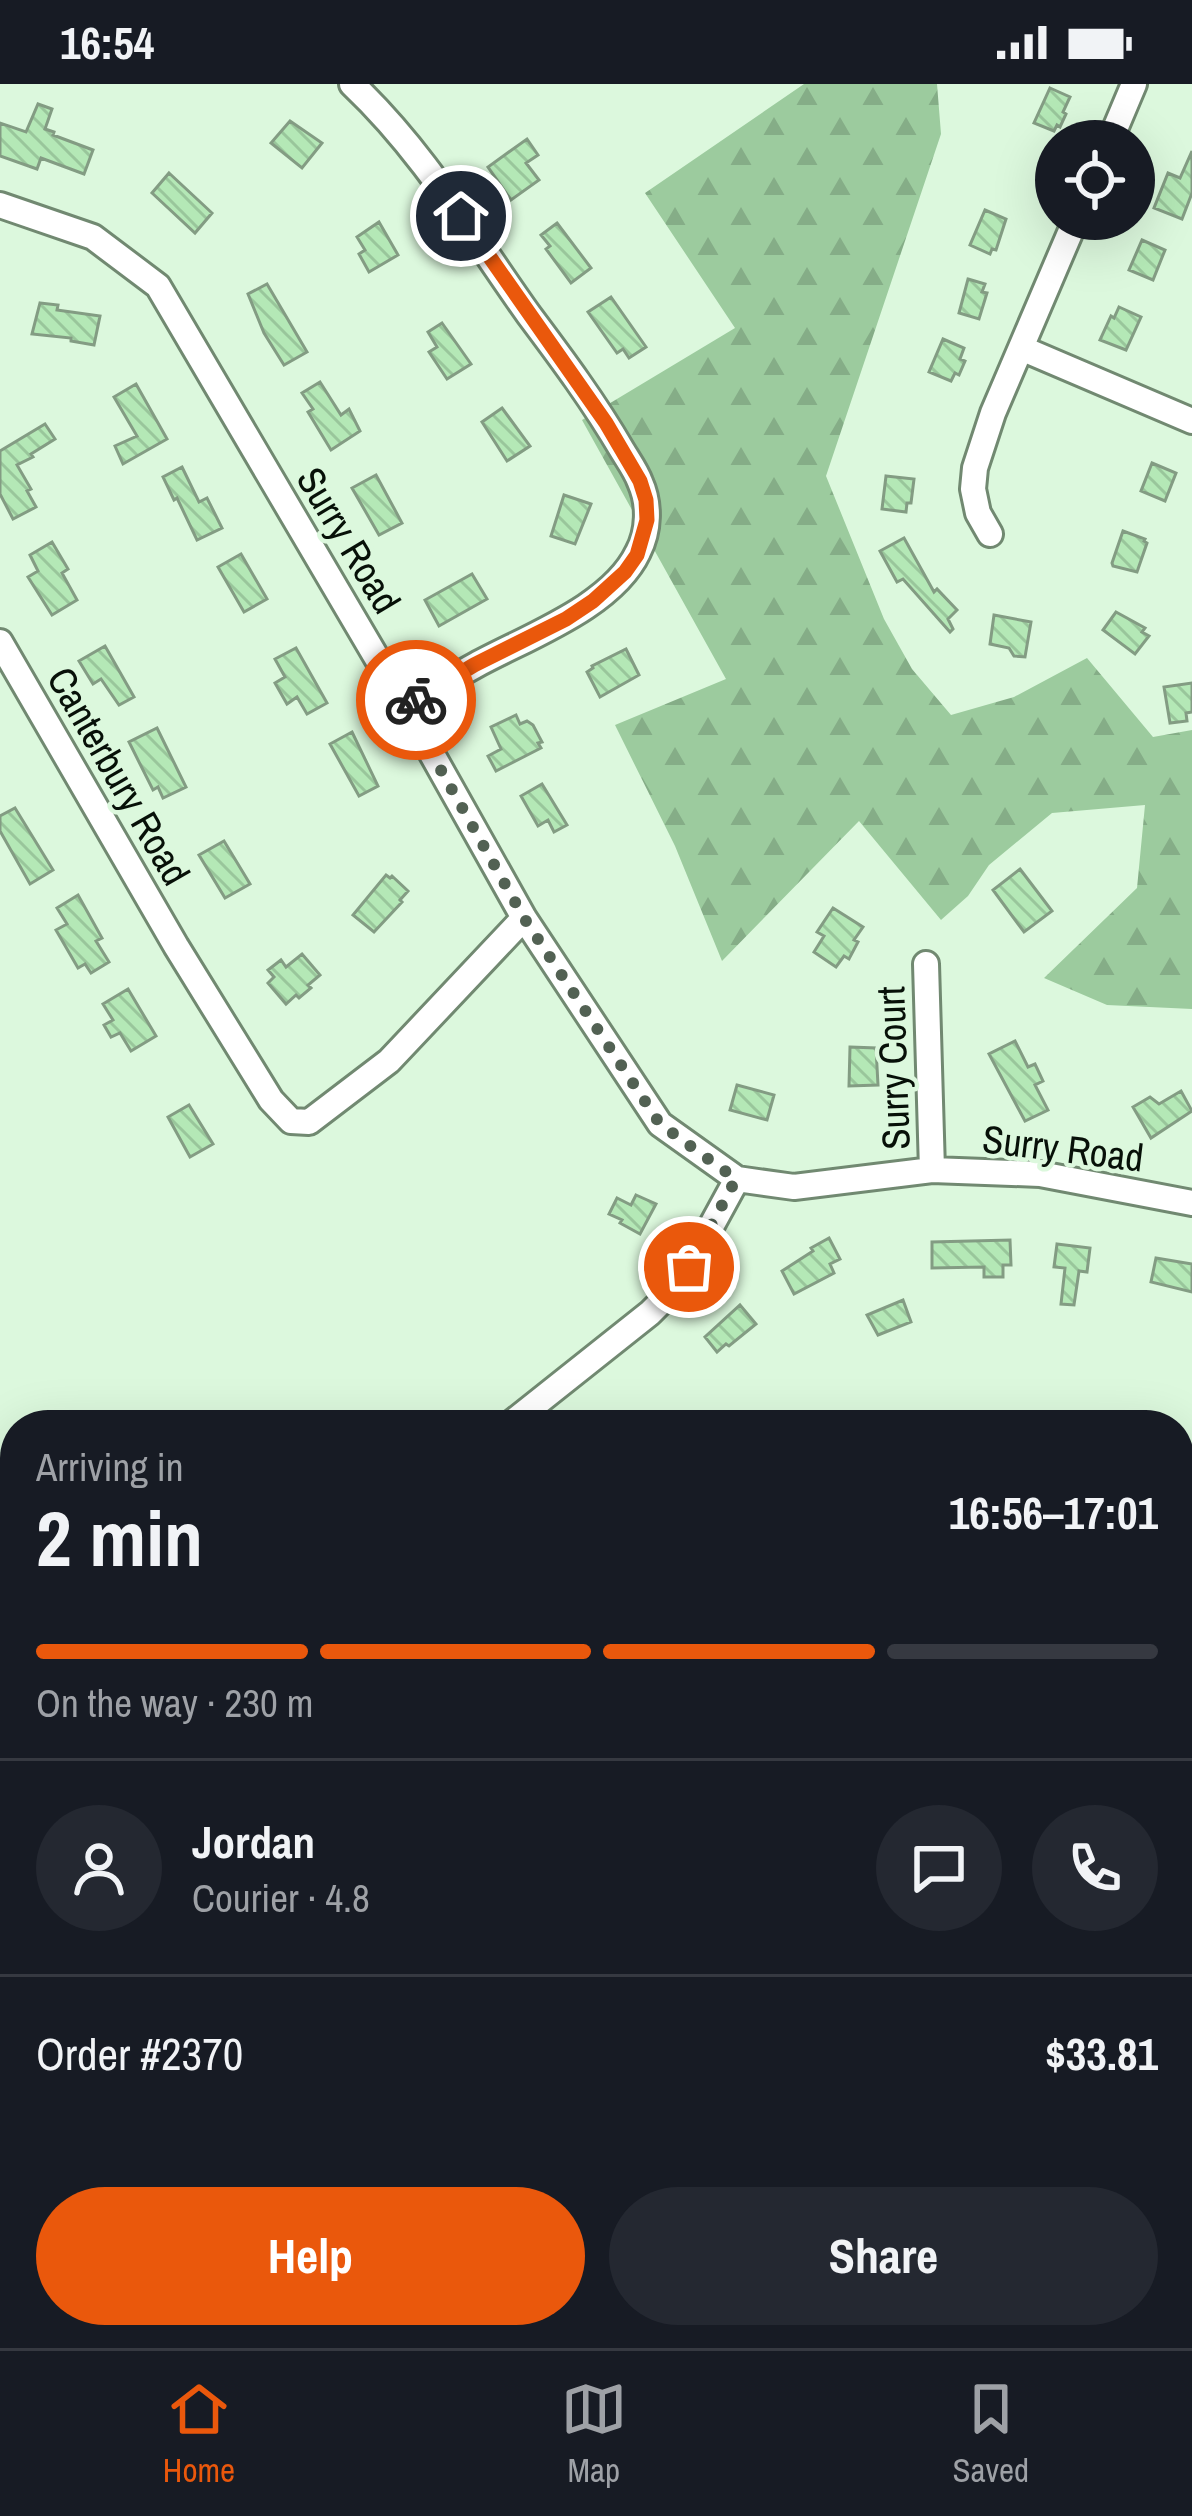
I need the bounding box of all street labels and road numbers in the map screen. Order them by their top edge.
street label: Surry Road [285,457,413,623]
street label: Canterbury Road [36,658,202,894]
street label: Surry Court [864,985,922,1151]
street label: Surry Road [980,1112,1146,1184]

